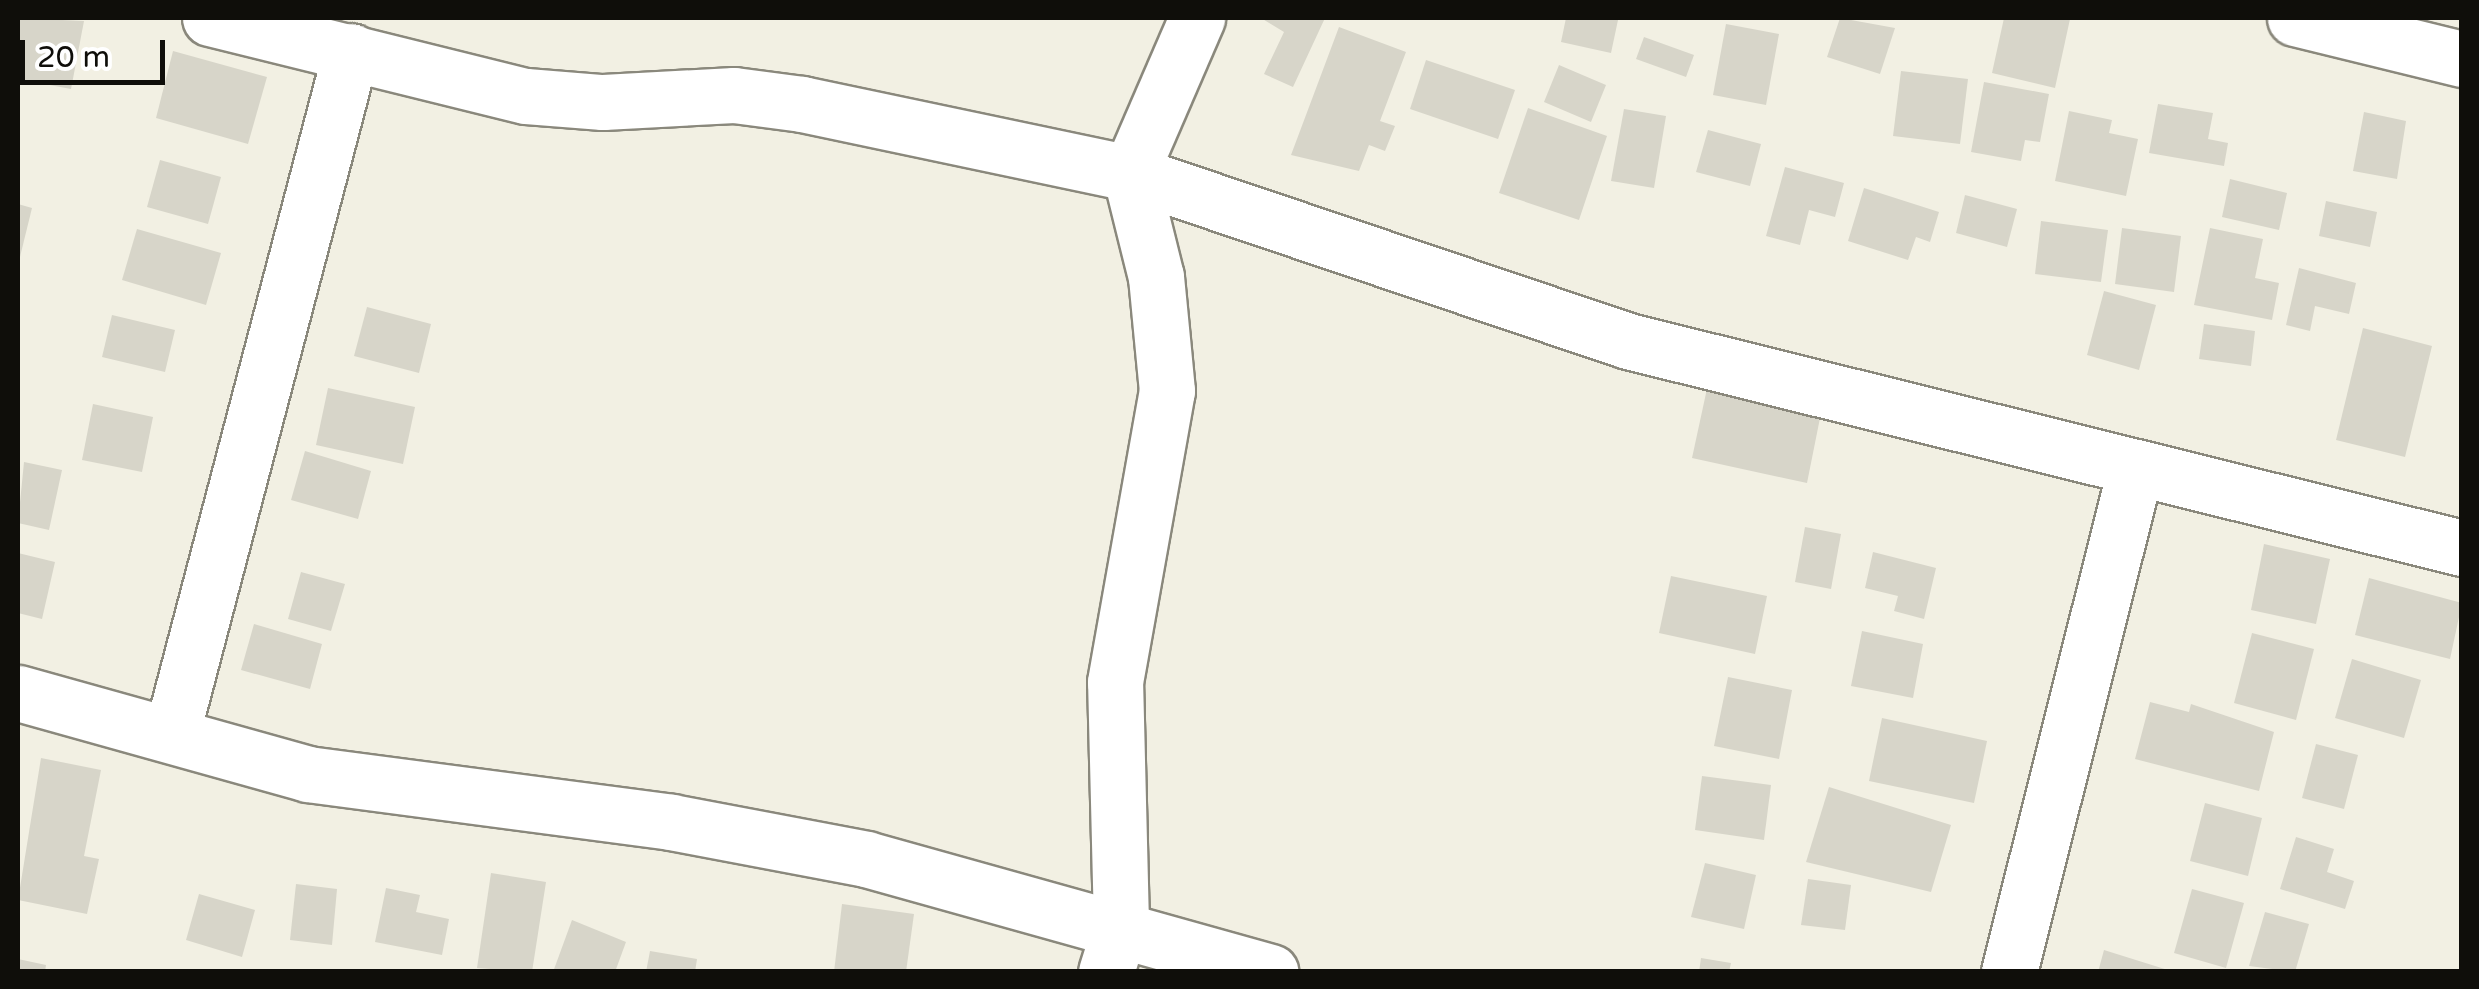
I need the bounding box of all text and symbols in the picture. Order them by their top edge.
scale bar [25,20,170,82]
text: 20 m [37,39,110,76]

